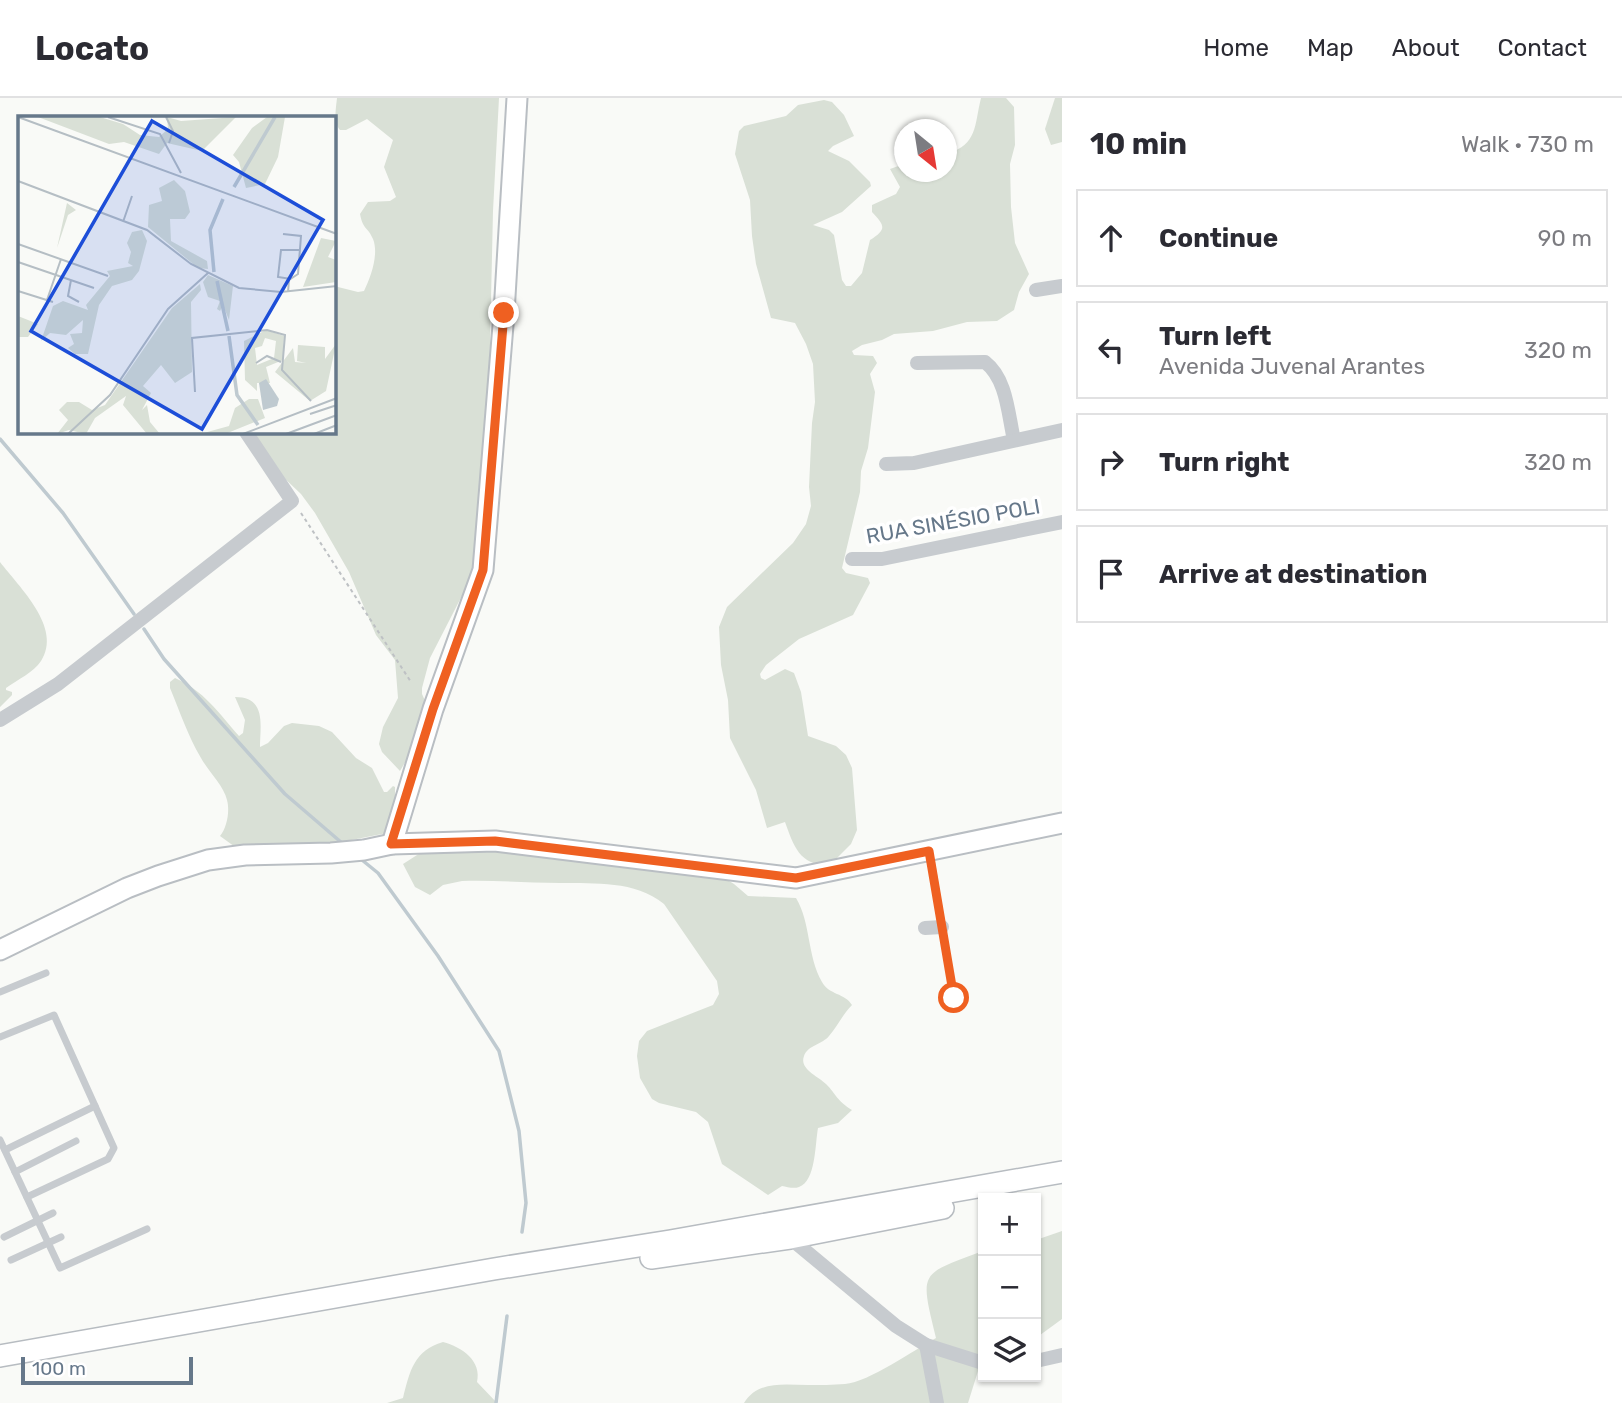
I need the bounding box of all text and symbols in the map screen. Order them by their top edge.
text: Locato [35,29,149,68]
text: Home [1203,34,1269,62]
text: Map [1307,34,1354,62]
text: About [1392,34,1460,62]
text: Contact [1498,34,1587,62]
inset map [18,116,336,434]
north arrow [894,119,957,182]
text: 10 min [1090,126,1187,162]
text: Walk · 730 m [1461,130,1594,158]
icon: ahead [1092,219,1130,257]
text: Continue [1159,223,1278,254]
text: 90 m [1538,224,1592,252]
route end [488,297,519,328]
text: Turn left [1159,321,1271,352]
icon: left [1092,331,1130,369]
text: 320 m [1524,336,1592,364]
text: Avenida Juvenal Arantes [1159,352,1425,380]
icon: right [1092,443,1130,481]
text: Turn right [1159,447,1289,478]
text: 320 m [1524,448,1592,476]
street label: RUA SINÉSIO POLI [864,493,1042,549]
icon: arrive [1092,555,1130,593]
text: Arrive at destination [1159,559,1427,590]
route start [938,982,969,1013]
map controls [978,1193,1041,1382]
button: + [978,1193,1041,1256]
button: − [978,1256,1041,1319]
button: layers [978,1319,1041,1382]
scale bar [21,1354,192,1386]
text: 100 m [32,1357,86,1380]

